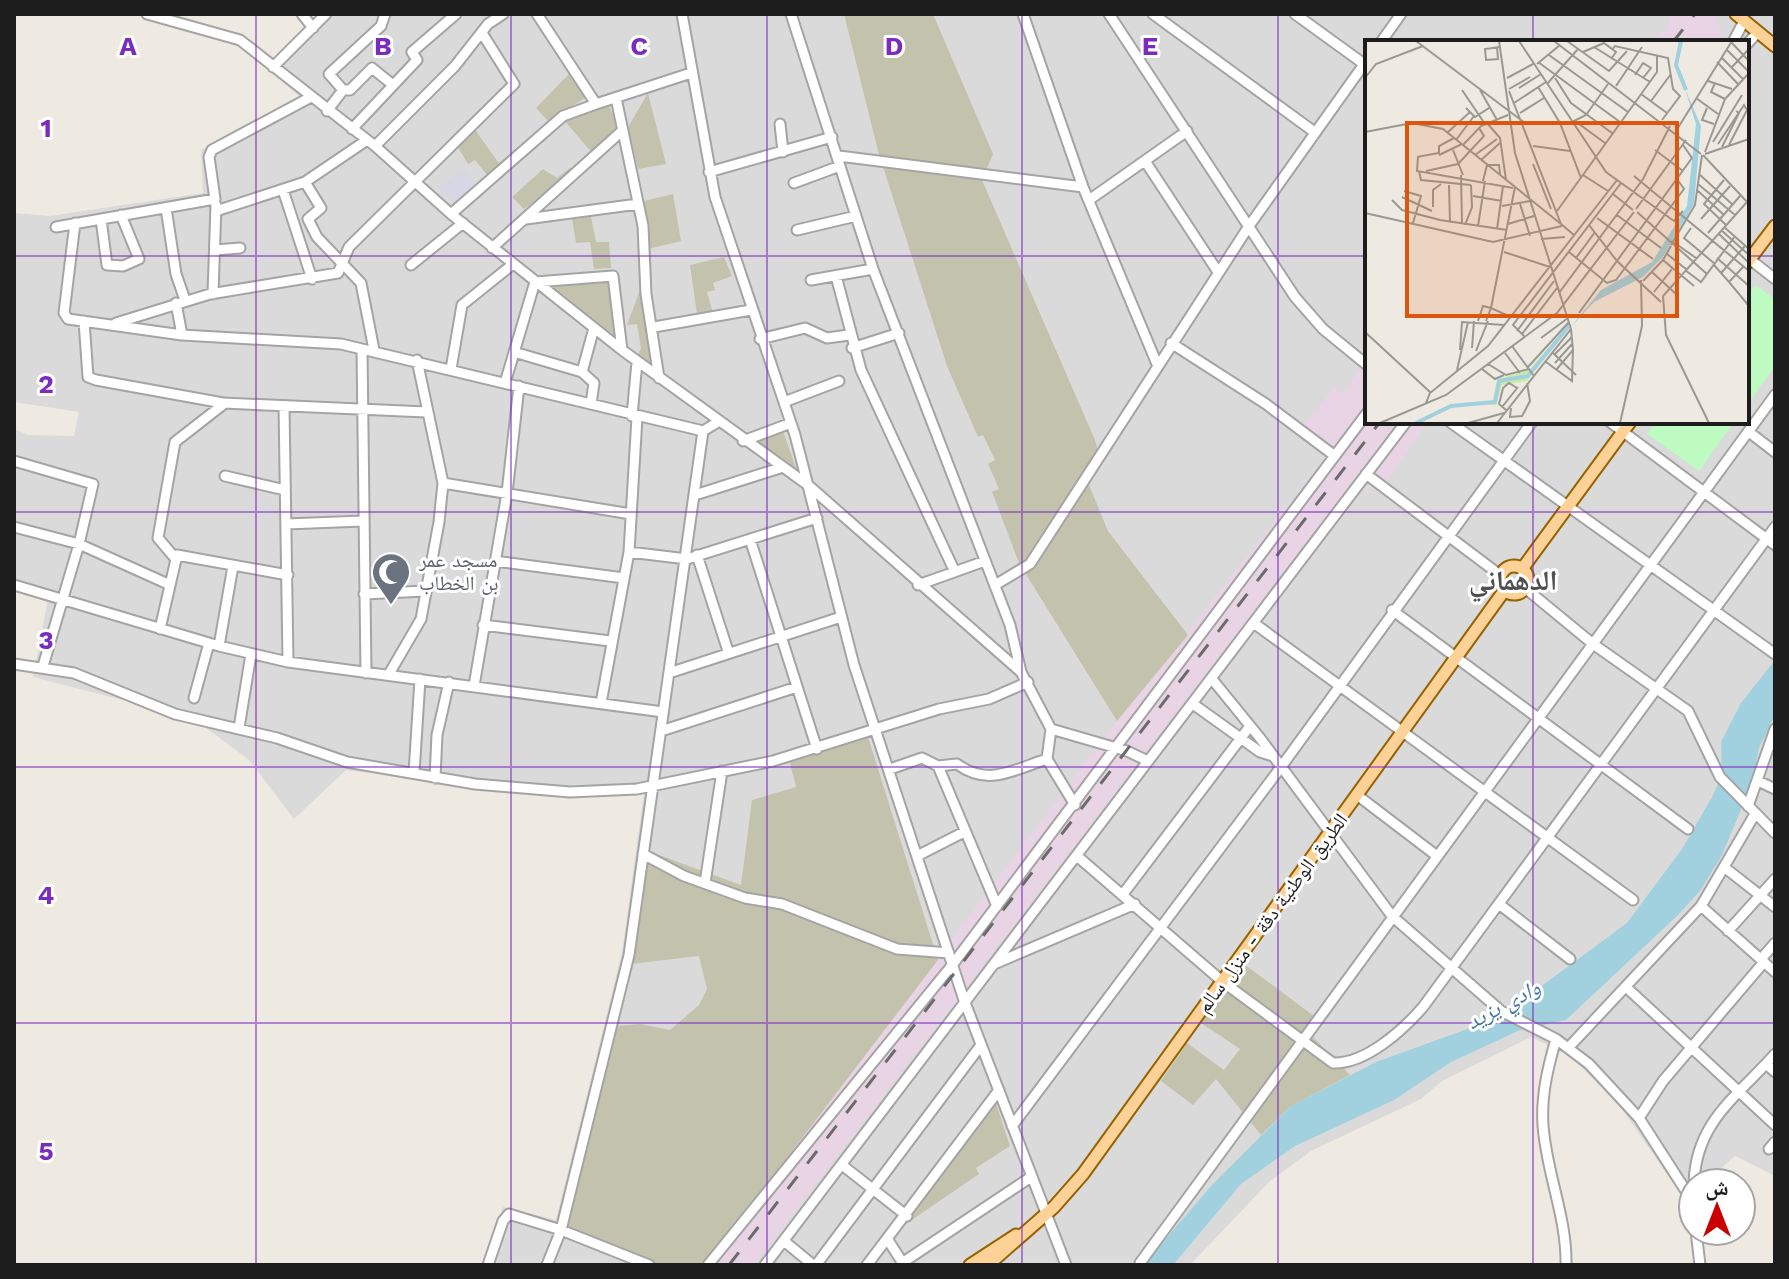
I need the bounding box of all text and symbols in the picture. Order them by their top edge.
text: A [119,31,137,61]
text: B [374,31,392,61]
text: C [630,31,648,61]
text: D [885,31,903,61]
text: E [1142,31,1158,61]
inset map [1365,40,1749,424]
text: 1 [40,113,52,143]
text: 2 [38,369,54,399]
place label: مسجد عمر بن الخطاب [418,548,498,595]
mosque icon: مسجد عمر بن الخطاب [370,551,412,606]
district label: الدهماني [1469,564,1557,603]
text: 3 [38,625,54,655]
street label: الطريق الوطنية دقة - منزل سالم [1191,808,1354,1019]
text: 4 [38,880,55,910]
water label: وادي يزيد [1462,975,1547,1038]
text: 5 [38,1136,54,1166]
north arrow [1677,1167,1757,1247]
text: ش [1705,1175,1729,1201]

